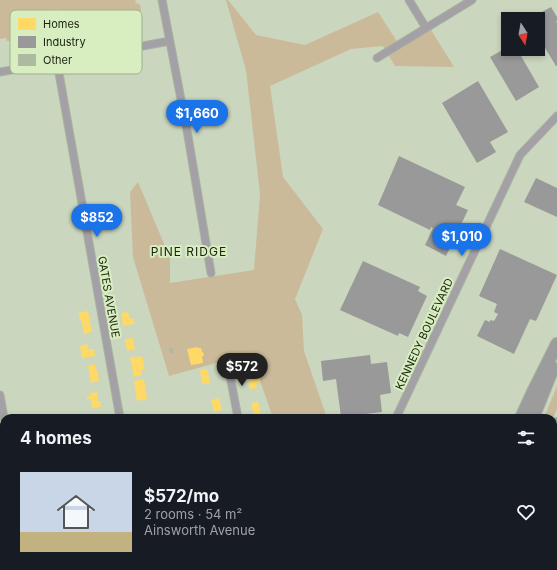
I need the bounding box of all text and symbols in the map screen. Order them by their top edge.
legend [10,10,142,74]
north arrow [501,12,545,56]
map controls [501,12,545,56]
text: Homes [43,17,80,31]
text: Industry [43,35,86,49]
text: Other [43,53,72,67]
pin: $1,660 [164,100,230,134]
text: $1,660 [175,105,219,121]
pin: $852 [73,204,121,238]
text: $852 [80,209,114,225]
pin: $1,010 [429,223,495,257]
text: $1,010 [441,228,483,244]
district label: PINE RIDGE [151,244,227,259]
street label: GATES AVENUE [95,255,123,339]
street label: KENNEDY BOULEVARD [392,276,456,392]
pin: $572 [218,353,266,387]
text: $572 [226,358,258,374]
icon: filters [515,427,537,449]
text: 4 homes [20,428,92,448]
text: $572/mo [144,486,219,506]
icon: home [52,488,100,536]
icon: heart [515,501,537,523]
text: 2 rooms · 54 m² [144,506,242,522]
text: Ainsworth Avenue [144,522,255,538]

